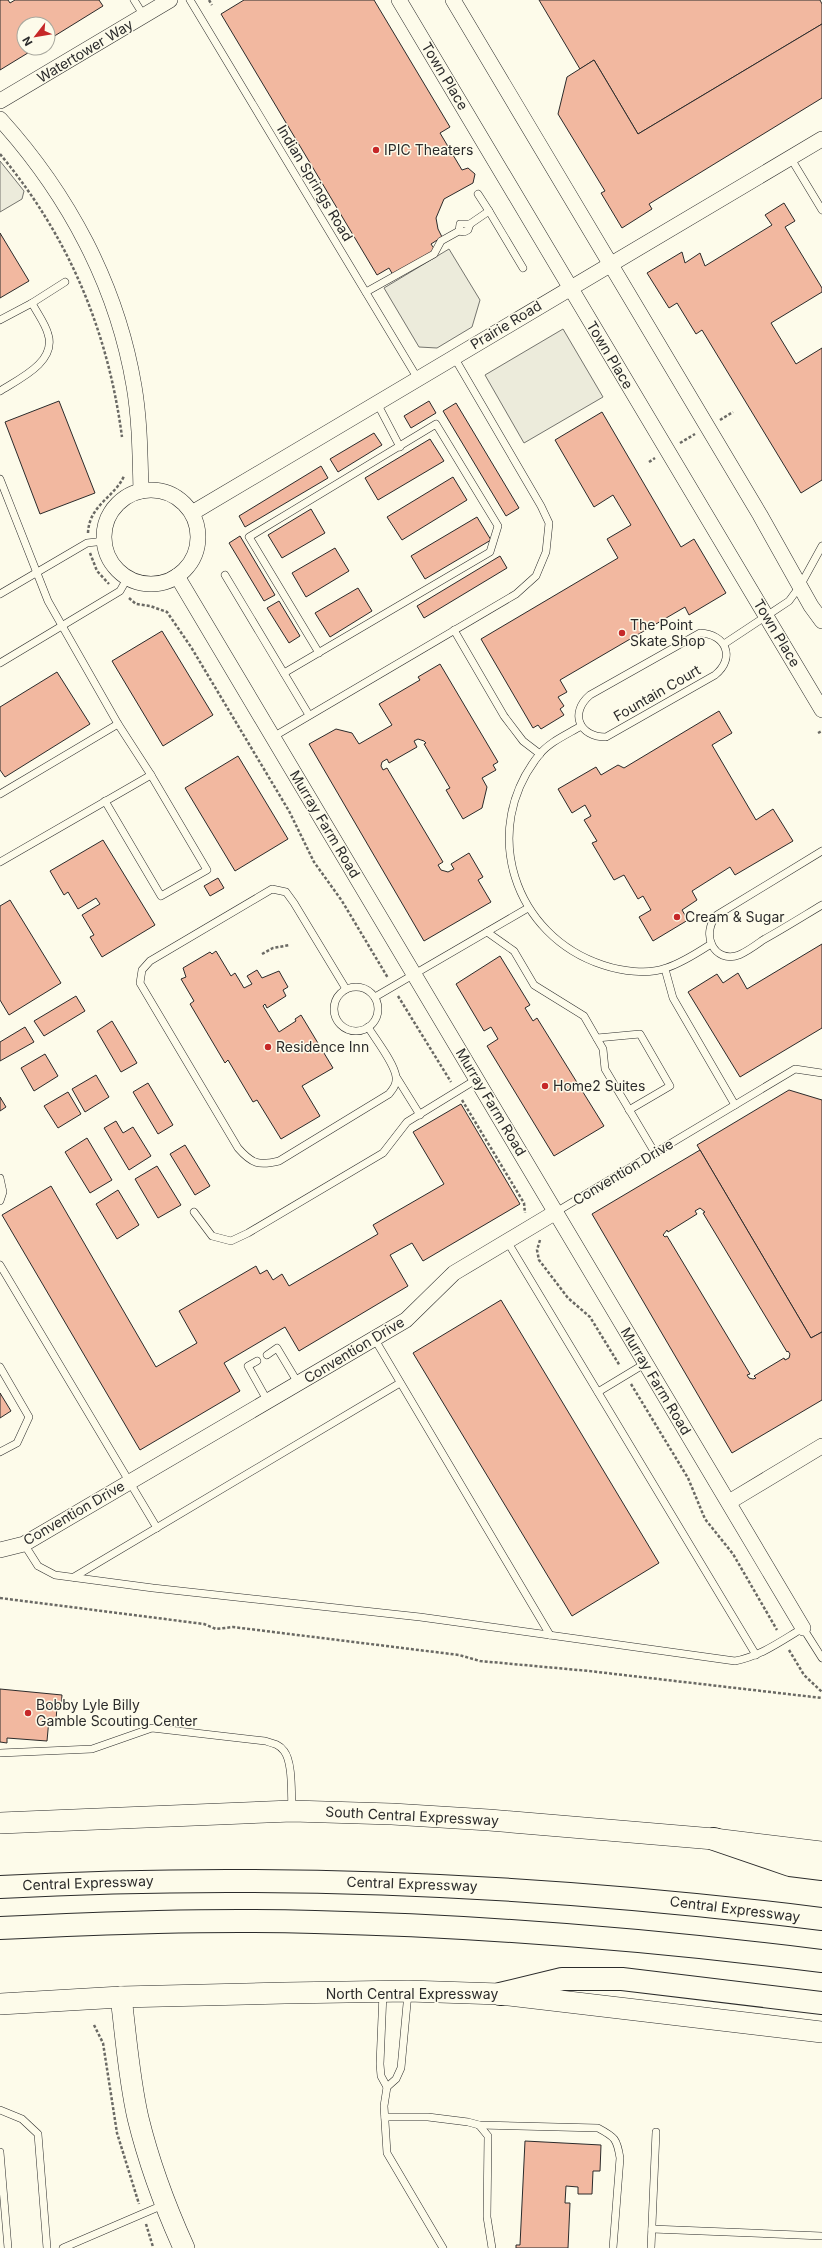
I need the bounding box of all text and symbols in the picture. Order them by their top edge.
street label: Watertower Way [34,15,136,86]
north arrow [16,16,56,56]
text: N [19,34,36,48]
street label: Town Place [419,39,472,113]
street label: Indian Springs Road [274,122,357,244]
place label: IPIC Theaters [384,141,473,158]
marker: IPIC Theaters [371,145,381,155]
street label: Prairie Road [467,297,545,353]
street label: Town Place [584,318,637,392]
street label: Town Place [751,596,804,670]
place label: The Point Skate Shop [630,616,705,649]
marker: The Point Skate Shop [617,628,627,638]
street label: Fountain Court [610,661,704,724]
street label: Murray Farm Road [287,767,364,881]
place label: Cream & Sugar [685,908,785,925]
marker: Cream & Sugar [672,912,682,922]
place label: Residence Inn [276,1038,369,1055]
marker: Residence Inn [263,1042,273,1052]
street label: Murray Farm Road [453,1045,530,1159]
place label: Home2 Suites [553,1077,645,1094]
marker: Home2 Suites [540,1081,550,1091]
street label: Convention Drive [569,1135,676,1208]
street label: Convention Drive [300,1313,407,1386]
street label: Murray Farm Road [618,1324,695,1438]
street label: Convention Drive [20,1477,127,1548]
place label: Bobby Lyle Billy Gamble Scouting Center [36,1696,198,1729]
marker: Bobby Lyle Billy Gamble Scouting Center [23,1708,33,1718]
street label: South Central Expressway [325,1802,499,1829]
street label: Central Expressway [22,1872,154,1893]
street label: Central Expressway [346,1873,478,1894]
street label: Central Expressway [669,1892,801,1925]
street label: North Central Expressway [326,1985,498,2002]

